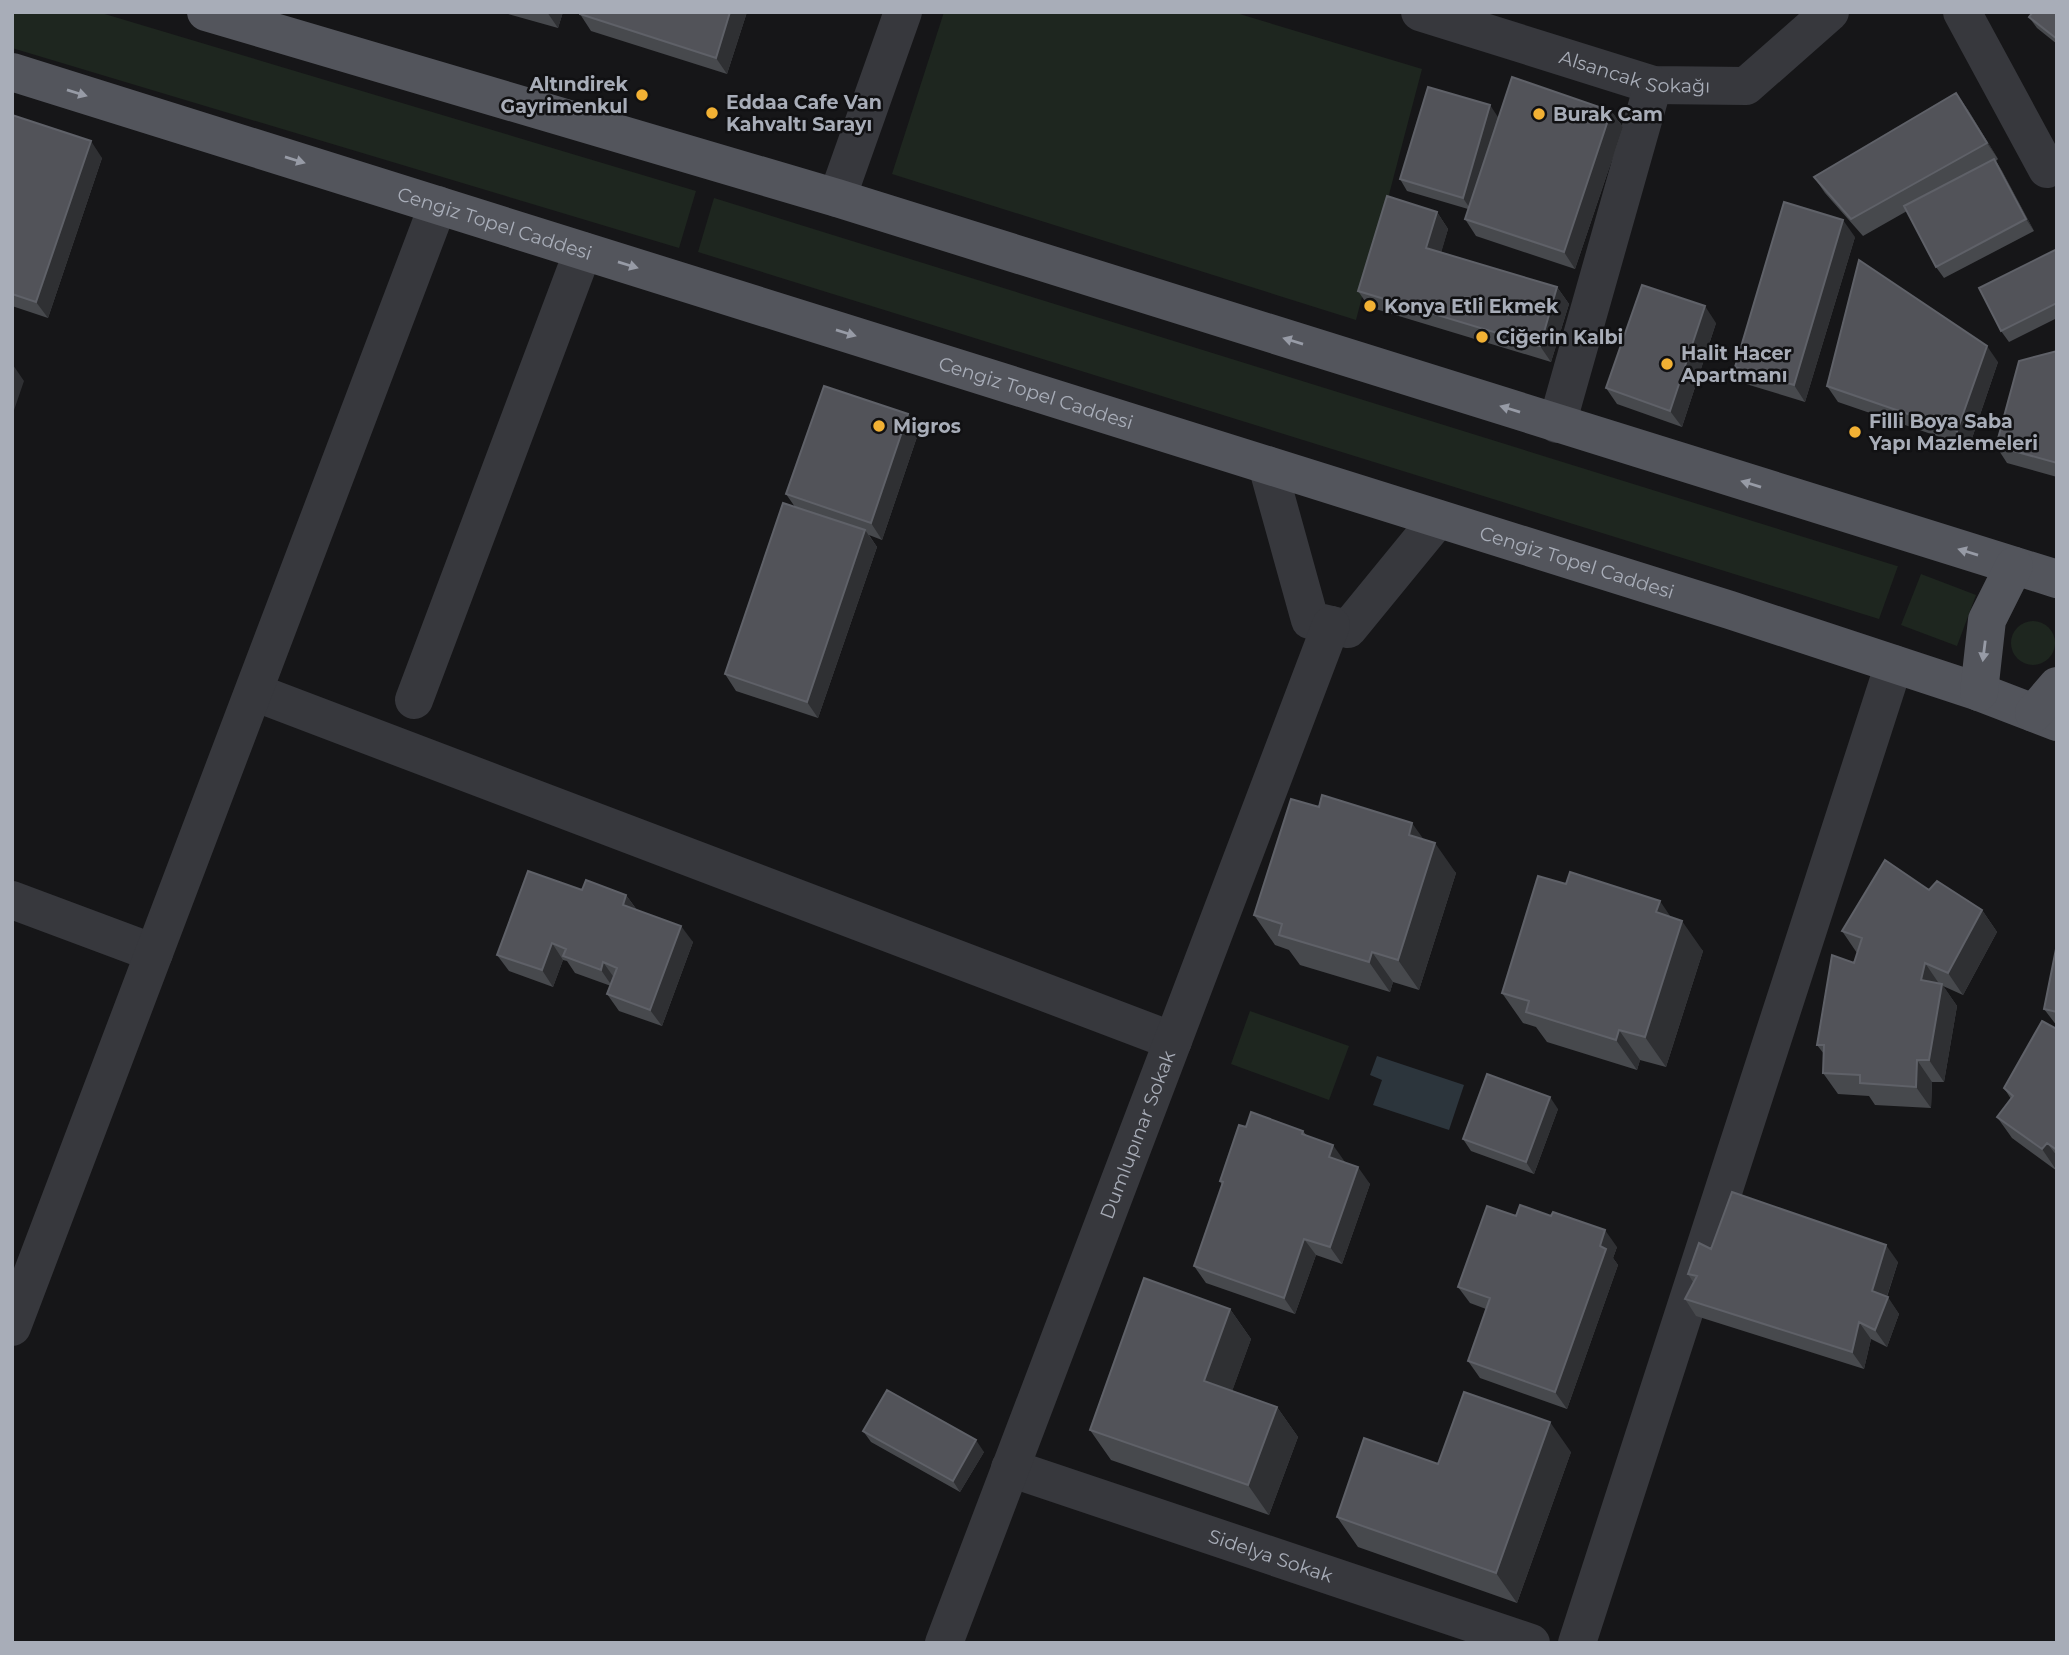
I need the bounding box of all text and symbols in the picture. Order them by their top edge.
street label: Alsancak Sokağı [1556,45,1710,98]
place label: Altındirek Gayrimenkul [501,73,629,118]
marker: Altındirek Gayrimenkul [634,87,650,103]
one-way arrow [67,88,88,98]
place label: Eddaa Cafe Van Kahvaltı Sarayı [726,91,882,136]
place label: Burak Cam [1553,103,1663,126]
marker: Eddaa Cafe Van Kahvaltı Sarayı [704,105,720,121]
marker: Burak Cam [1531,106,1547,122]
one-way arrow [284,156,305,166]
street label: Cengiz Topel Caddesi [395,182,595,265]
one-way arrow [618,261,639,271]
place label: Konya Etli Ekmek [1384,295,1559,318]
marker: Konya Etli Ekmek [1362,298,1378,314]
place label: Ciğerin Kalbi [1496,326,1623,349]
one-way arrow [835,328,856,339]
marker: Ciğerin Kalbi [1474,329,1490,345]
one-way arrow [1283,336,1304,346]
place label: Halit Hacer Apartmanı [1680,342,1792,387]
street label: Cengiz Topel Caddesi [936,352,1136,434]
marker: Halit Hacer Apartmanı [1659,356,1675,372]
one-way arrow [1500,404,1521,414]
place label: Filli Boya Saba Yapı Mazlemeleri [1868,410,2038,455]
place label: Migros [893,415,961,438]
marker: Migros [871,418,887,434]
marker: Filli Boya Saba Yapı Mazlemeleri [1847,424,1863,440]
one-way arrow [1740,478,1761,489]
street label: Cengiz Topel Caddesi [1477,521,1677,604]
one-way arrow [1958,546,1979,556]
one-way arrow [1978,640,1989,662]
street label: Dumlupınar Sokak [1095,1047,1180,1222]
street label: Sidelya Sokak [1205,1524,1336,1588]

